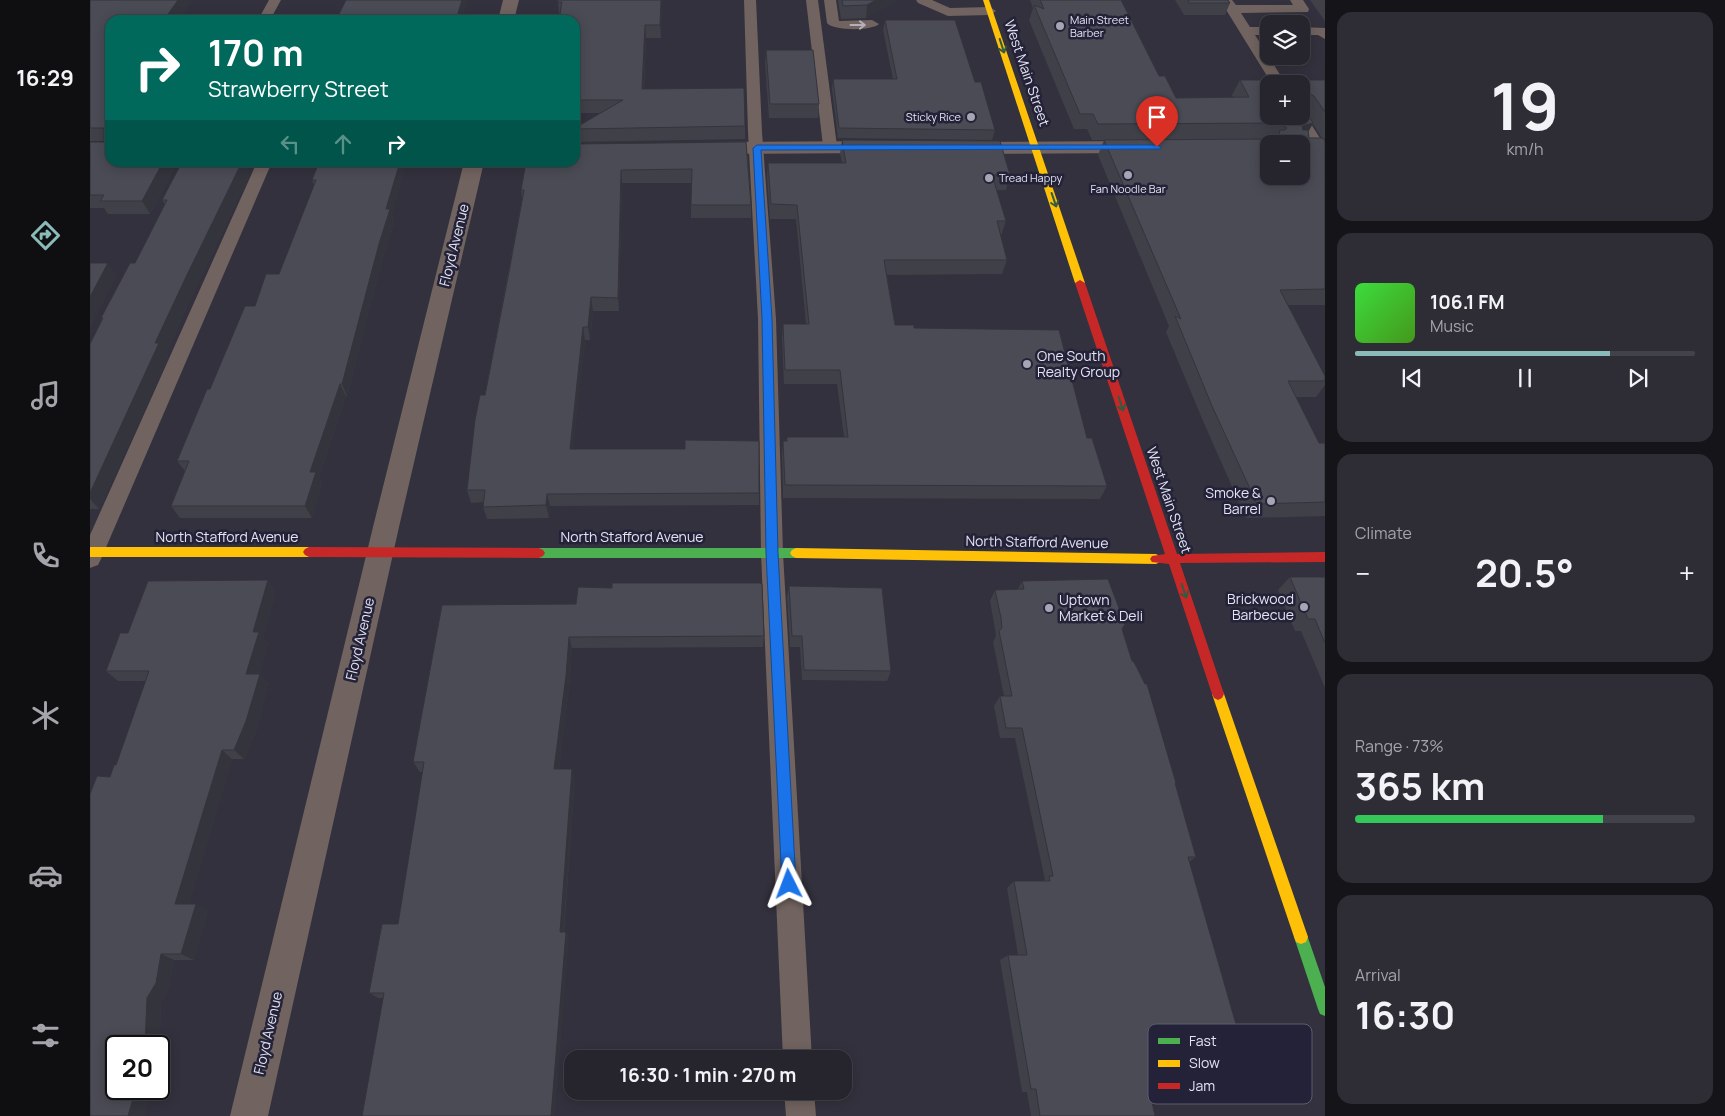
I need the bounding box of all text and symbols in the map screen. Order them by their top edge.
place label: Main Street Barber [1070,12,1129,40]
map controls [1260,15,1310,185]
button: layers [1260,15,1310,65]
street label: West Main Street [1000,17,1055,129]
one-way arrow [850,20,866,29]
marker: Main Street Barber [1054,20,1066,32]
text: 170 m [208,29,304,77]
icon: right [125,35,190,100]
one-way arrow [997,38,1007,54]
text: 19 [1491,61,1559,150]
text: 16:29 [16,63,74,93]
text: Strawberry Street [208,74,389,104]
button: + [1260,75,1310,125]
pin [1136,96,1178,147]
icon: arrive [1143,103,1171,131]
place label: Sticky Rice [906,109,962,124]
marker: Sticky Rice [965,111,977,123]
icon: left [276,130,304,158]
icon: ahead [329,130,357,158]
icon: right [382,130,410,158]
button: − [1260,135,1310,185]
text: km/h [1506,138,1544,160]
marker: Fan Noodle Bar [1122,169,1134,181]
place label: Tread Happy [999,170,1062,185]
marker: Tread Happy [983,172,995,184]
place label: Fan Noodle Bar [1090,181,1166,196]
one-way arrow [1049,192,1059,208]
street label: Floyd Avenue [434,202,473,288]
icon: directions [28,218,63,253]
text: 106.1 FM [1430,289,1504,315]
text: Music [1430,315,1474,337]
place label: One South Realty Group [1037,346,1120,381]
marker: One South Realty Group [1021,358,1033,370]
icon: previous [1398,364,1426,392]
icon: pause [1511,364,1539,392]
icon: next [1624,364,1652,392]
icon: music [28,378,63,413]
one-way arrow [1117,396,1127,412]
street label: West Main Street [1142,444,1197,556]
place label: Smoke & Barrel [1205,483,1261,518]
marker: Smoke & Barrel [1265,495,1277,507]
text: Climate [1355,522,1412,544]
street label: North Stafford Avenue [156,527,298,546]
street label: North Stafford Avenue [561,527,703,546]
street label: North Stafford Avenue [965,531,1109,552]
icon: phone [28,538,63,573]
text: 20.5° [1475,546,1574,598]
text: − [1355,554,1370,592]
text: + [1679,554,1695,592]
one-way arrow [1180,583,1189,599]
place label: Brickwood Barbecue [1227,589,1294,624]
place label: Uptown Market & Deli [1059,590,1143,625]
street label: Floyd Avenue [341,596,378,682]
marker: Brickwood Barbecue [1298,601,1310,613]
marker: Uptown Market & Deli [1043,602,1055,614]
icon: climate [28,698,63,733]
text: Range · 73% [1355,735,1444,757]
text: 365 km [1355,759,1485,811]
position arrow [762,857,814,909]
icon: car [28,858,63,893]
text: Arrival [1355,964,1401,986]
text: 16:30 [1355,988,1455,1040]
street label: Floyd Avenue [249,990,286,1076]
icon: filters [28,1018,63,1053]
legend [1148,1024,1312,1104]
text: Fast [1189,1031,1217,1050]
speed limit sign: 20 [105,1035,170,1100]
text: Slow [1189,1053,1220,1072]
text: 16:30 · 1 min · 270 m [620,1062,796,1088]
text: Jam [1189,1076,1215,1095]

